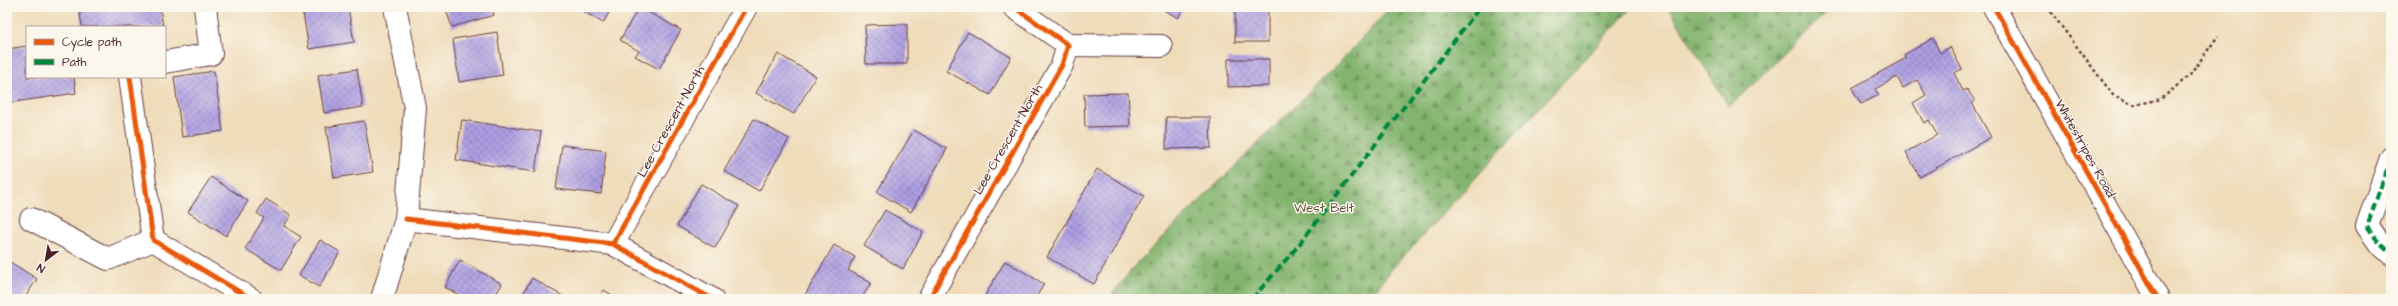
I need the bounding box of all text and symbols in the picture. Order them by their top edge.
legend [26,26,166,78]
text: Cycle path [62,34,121,52]
text: Path [62,54,87,71]
street label: Lee Crescent North [633,62,709,180]
street label: Lee Crescent North [969,80,1047,198]
street label: Whitestripes Road [2051,96,2120,201]
park label: West Belt [1294,199,1355,217]
north arrow [26,240,66,280]
text: N [34,260,48,276]

